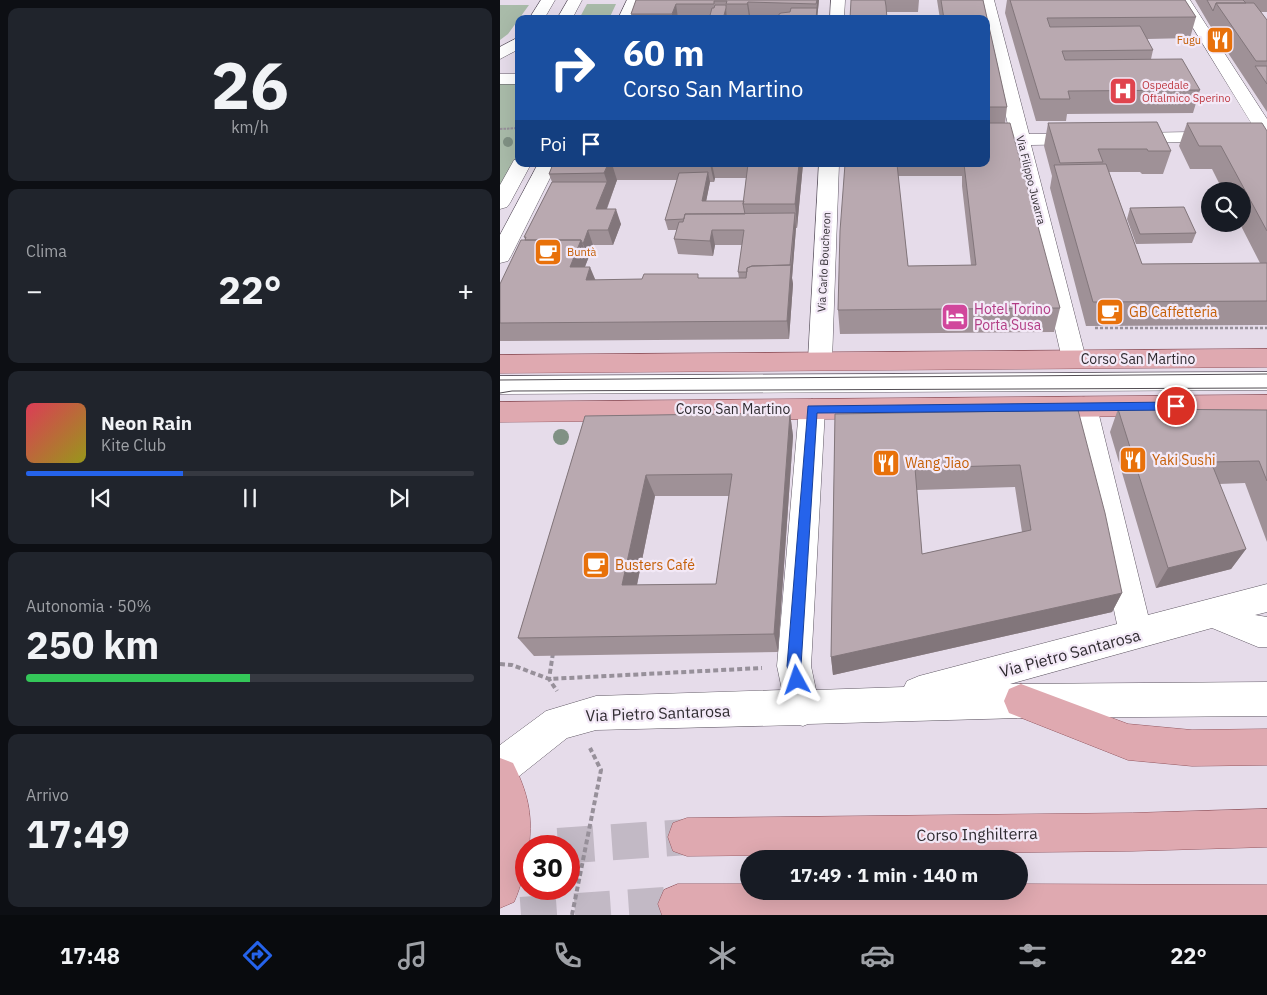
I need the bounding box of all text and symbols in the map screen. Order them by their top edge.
restaurant icon: Fugu [1205,25,1235,55]
text: 60 m [623,30,705,76]
place label: Fugu [1177,33,1201,47]
icon: right [540,35,605,100]
text: 26 [211,42,289,127]
text: Corso San Martino [623,74,803,103]
hospital icon: Ospedale Oftalmico Sperino [1108,76,1138,106]
place label: Ospedale Oftalmico Sperino [1142,78,1231,105]
text: km/h [231,117,269,137]
icon: arrive [577,130,605,158]
text: Poi [540,132,567,156]
street label: Via Filippo Juvarra [1013,134,1049,226]
map controls [1201,182,1251,232]
button: search [1201,182,1251,232]
street label: Via Carlo Boucheron [814,212,834,312]
cafe icon: Buntà [533,237,563,267]
text: Clima [26,241,67,261]
place label: Buntà [567,245,597,259]
text: 22° [218,265,282,314]
text: − [26,272,43,309]
text: + [457,272,474,309]
cafe icon: GB Caffetteria [1095,297,1125,327]
place label: Hotel Torino Porta Susa [974,300,1051,334]
hotel icon: Hotel Torino Porta Susa [940,302,970,332]
place label: GB Caffetteria [1129,303,1218,321]
street label: Corso San Martino [1081,350,1196,368]
pin [1155,385,1197,427]
icon: arrive [1162,392,1190,420]
street label: Corso San Martino [676,400,791,418]
text: Neon Rain [101,411,192,435]
text: Kite Club [101,435,166,455]
restaurant icon: Yaki Sushi [1118,445,1148,475]
restaurant icon: Wang Jiao [871,448,901,478]
place label: Yaki Sushi [1152,451,1216,469]
place label: Wang Jiao [905,454,970,472]
icon: previous [87,484,115,512]
icon: pause [236,484,264,512]
icon: next [385,484,413,512]
cafe icon: Busters Café [581,550,611,580]
place label: Busters Café [615,556,695,574]
text: Autonomia · 50% [26,596,151,616]
text: 250 km [26,620,159,669]
street label: Via Pietro Santarosa [997,624,1143,681]
position arrow [770,653,822,705]
street label: Via Pietro Santarosa [585,700,731,726]
text: Arrivo [26,785,69,805]
text: 17:49 [26,809,130,858]
street label: Corso Inghilterra [916,823,1038,845]
speed limit sign: 30 [515,835,580,900]
text: 17:49 · 1 min · 140 m [790,863,978,887]
icon: directions [240,938,275,973]
icon: music [395,938,430,973]
icon: phone [550,938,585,973]
icon: climate [705,938,740,973]
icon: car [860,938,895,973]
icon: filters [1015,938,1050,973]
text: 17:48 [60,941,120,970]
text: 22° [1170,941,1207,970]

